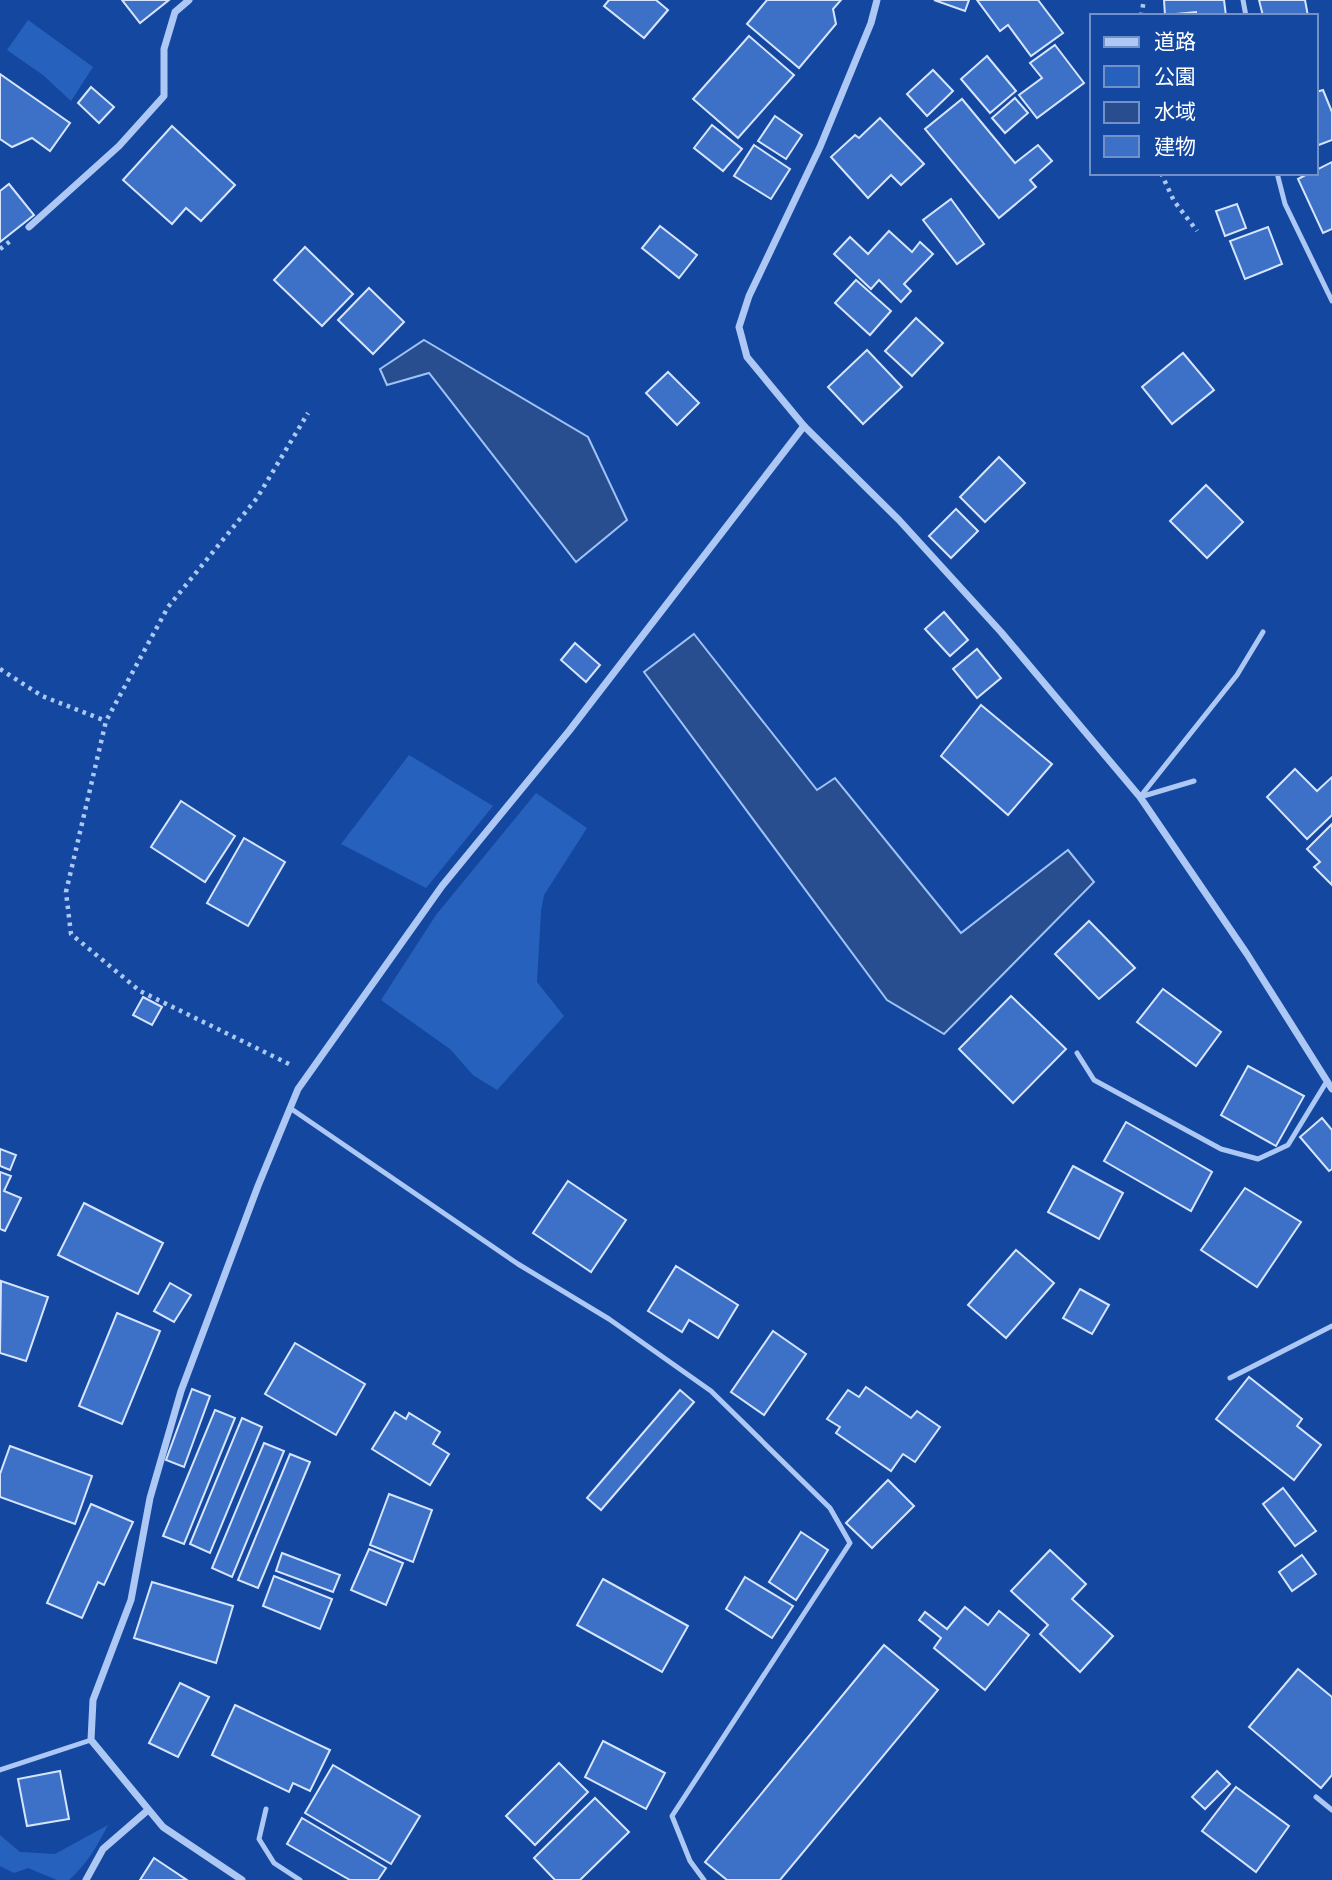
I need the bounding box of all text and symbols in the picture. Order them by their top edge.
legend [1090,14,1318,175]
text: 道路 [1154,25,1196,57]
text: 公園 [1154,60,1196,92]
text: 水域 [1154,95,1196,127]
text: 建物 [1154,130,1196,162]

